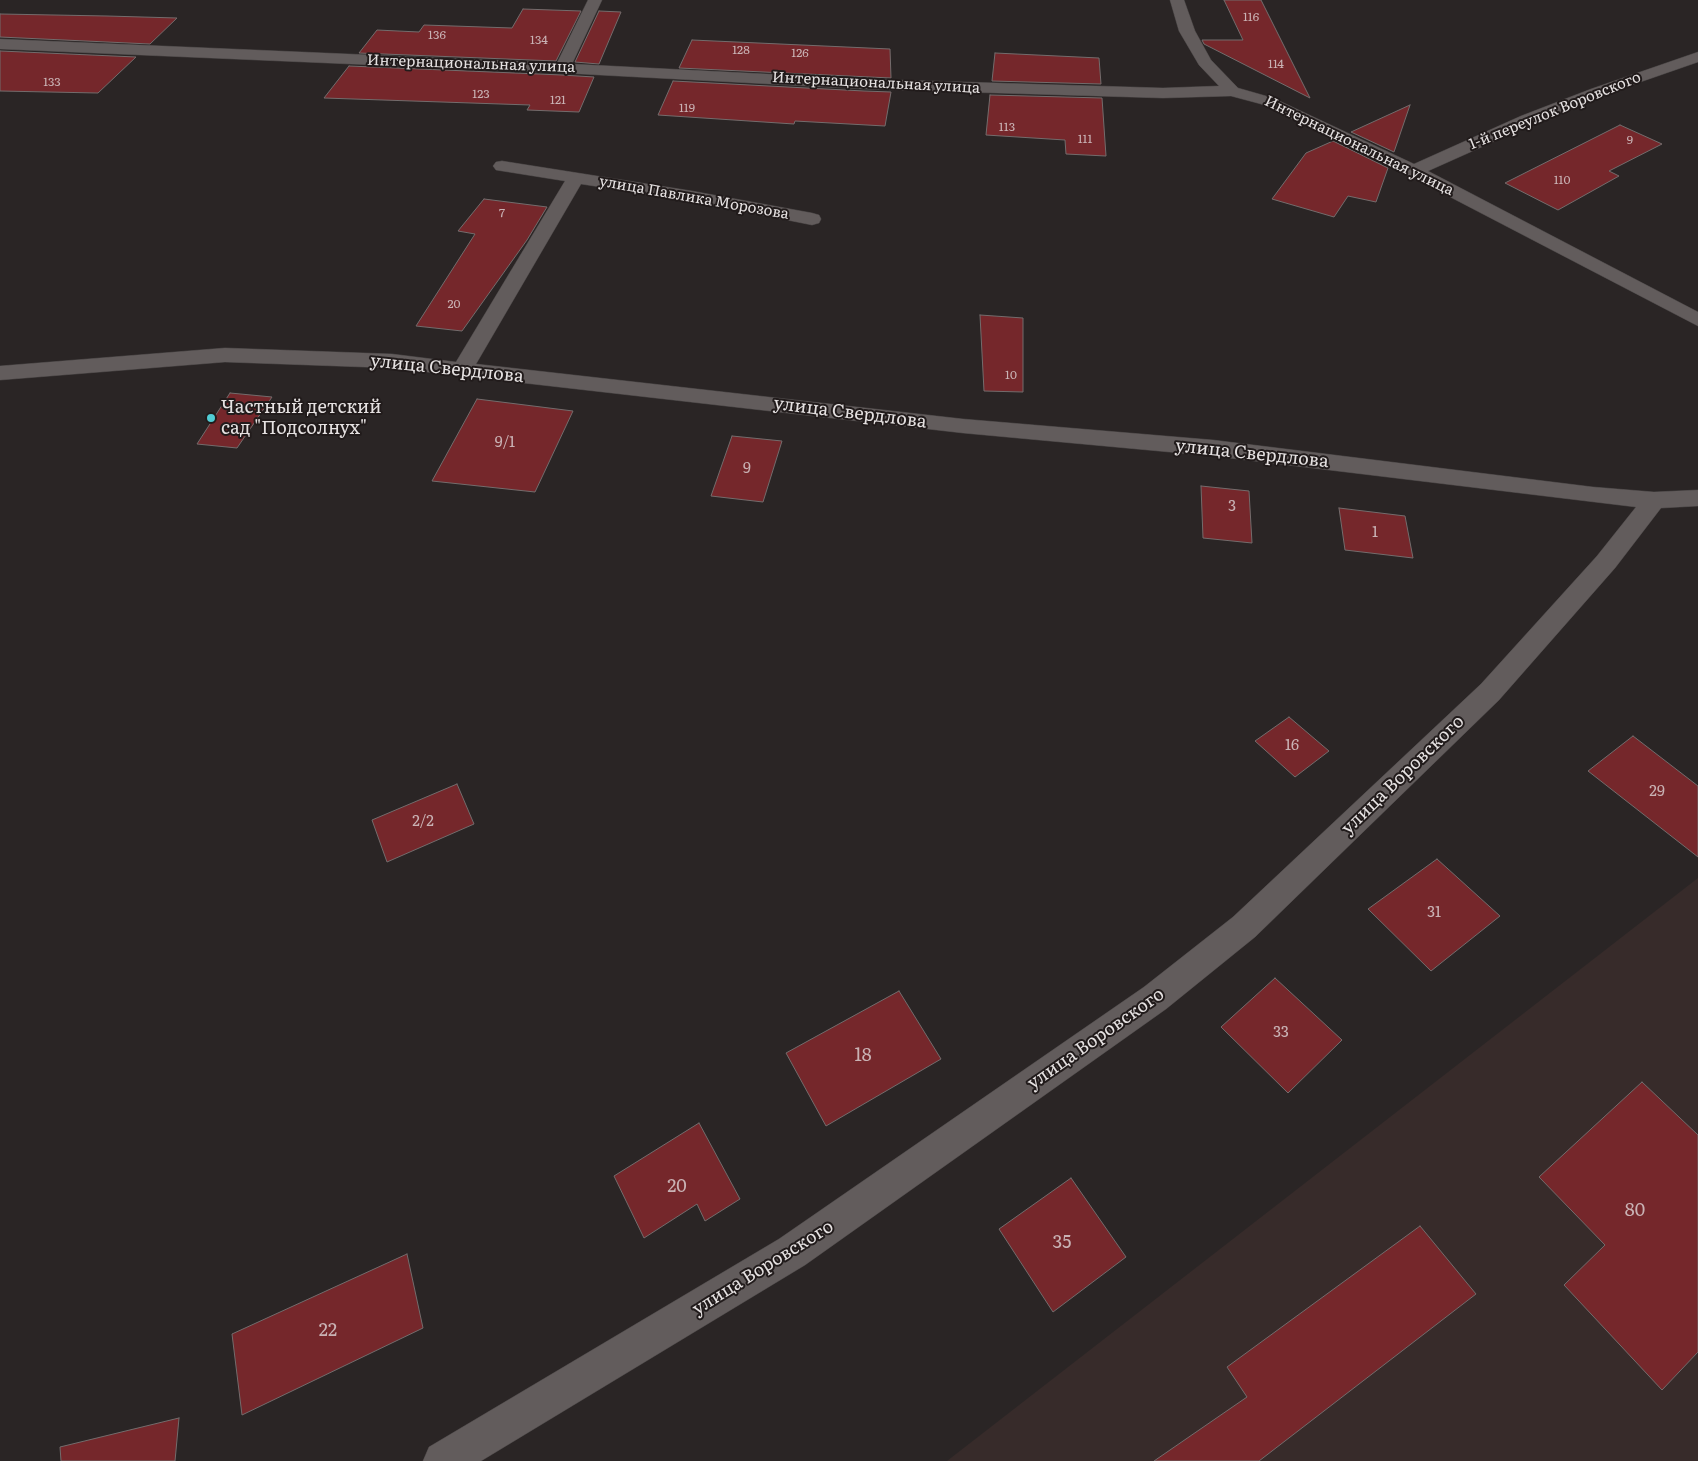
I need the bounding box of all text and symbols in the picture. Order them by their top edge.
house number: 116 [1243,10,1259,24]
house number: 136 [428,28,446,42]
house number: 134 [530,33,548,47]
house number: 128 [732,43,750,57]
house number: 126 [791,46,809,60]
street label: Интернациональная улица [367,51,575,77]
house number: 114 [1268,57,1284,71]
street label: 1-й переулок Воровского [1466,68,1644,154]
street label: Интернациональная улица [771,69,981,97]
house number: 133 [43,75,61,89]
house number: 123 [472,87,490,101]
street label: Интернациональная улица [1261,92,1457,200]
house number: 121 [550,93,566,107]
house number: 119 [679,101,695,115]
house number: 113 [999,120,1015,134]
house number: 111 [1078,132,1092,146]
house number: 9 [1627,133,1633,147]
street label: улица Павлика Морозова [598,172,790,224]
house number: 110 [1554,173,1570,187]
house number: 7 [499,206,505,220]
house number: 20 [447,297,461,311]
street label: улица Свердлова [369,350,525,388]
house number: 10 [1005,368,1017,382]
street label: улица Свердлова [772,393,928,433]
place label: Частный детский сад "Подсолнух" [221,397,382,439]
marker: Частный детский сад "Подсолнух" [205,412,217,424]
house number: 9/1 [495,434,515,452]
street label: улица Свердлова [1174,435,1330,473]
house number: 9 [743,460,751,478]
house number: 3 [1228,498,1236,516]
house number: 1 [1372,524,1378,542]
street label: улица Воровского [1337,711,1469,839]
house number: 16 [1285,737,1299,755]
house number: 29 [1649,783,1665,801]
house number: 2/2 [412,813,434,831]
house number: 31 [1427,904,1441,922]
street label: улица Воровского [1023,984,1169,1094]
house number: 33 [1273,1024,1289,1042]
house number: 18 [854,1045,872,1067]
house number: 20 [667,1176,687,1198]
house number: 80 [1625,1200,1645,1222]
street label: улица Воровского [688,1216,838,1320]
house number: 35 [1053,1232,1071,1254]
house number: 22 [319,1320,337,1342]

